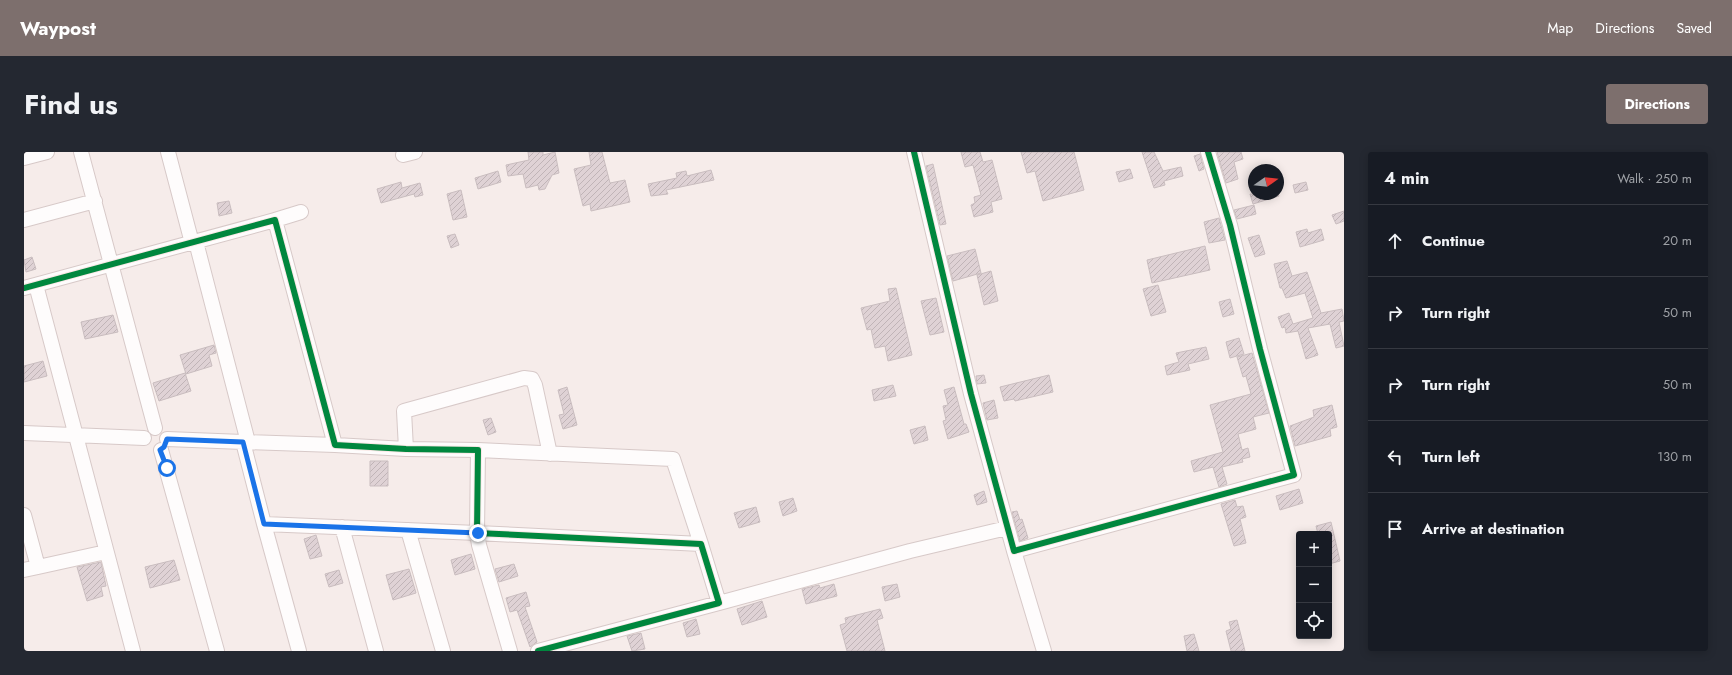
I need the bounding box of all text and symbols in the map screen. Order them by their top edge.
text: Waypost [20,15,96,42]
text: Map [1547,18,1573,38]
text: Directions [1595,18,1655,38]
text: Saved [1677,18,1712,38]
text: Find us [24,84,118,125]
button: Directions [1606,84,1708,124]
north arrow [1248,164,1284,200]
text: 4 min [1384,166,1429,190]
text: Walk · 250 m [1617,169,1692,188]
icon: ahead [1384,230,1406,252]
text: Continue [1422,230,1485,252]
text: 20 m [1663,231,1692,250]
icon: right [1384,302,1406,324]
text: Turn right [1422,302,1490,324]
text: 50 m [1663,303,1692,322]
icon: right [1384,374,1406,396]
text: Turn right [1422,374,1490,396]
text: 50 m [1663,375,1692,394]
icon: left [1384,446,1406,468]
text: Turn left [1422,446,1480,468]
text: 130 m [1657,447,1692,466]
route start [158,459,176,477]
icon: arrive [1384,518,1406,540]
text: Arrive at destination [1422,518,1564,540]
route end [469,524,487,542]
map controls [1296,531,1332,639]
button: + [1296,531,1332,567]
button: − [1296,567,1332,603]
button: locate [1296,603,1332,639]

